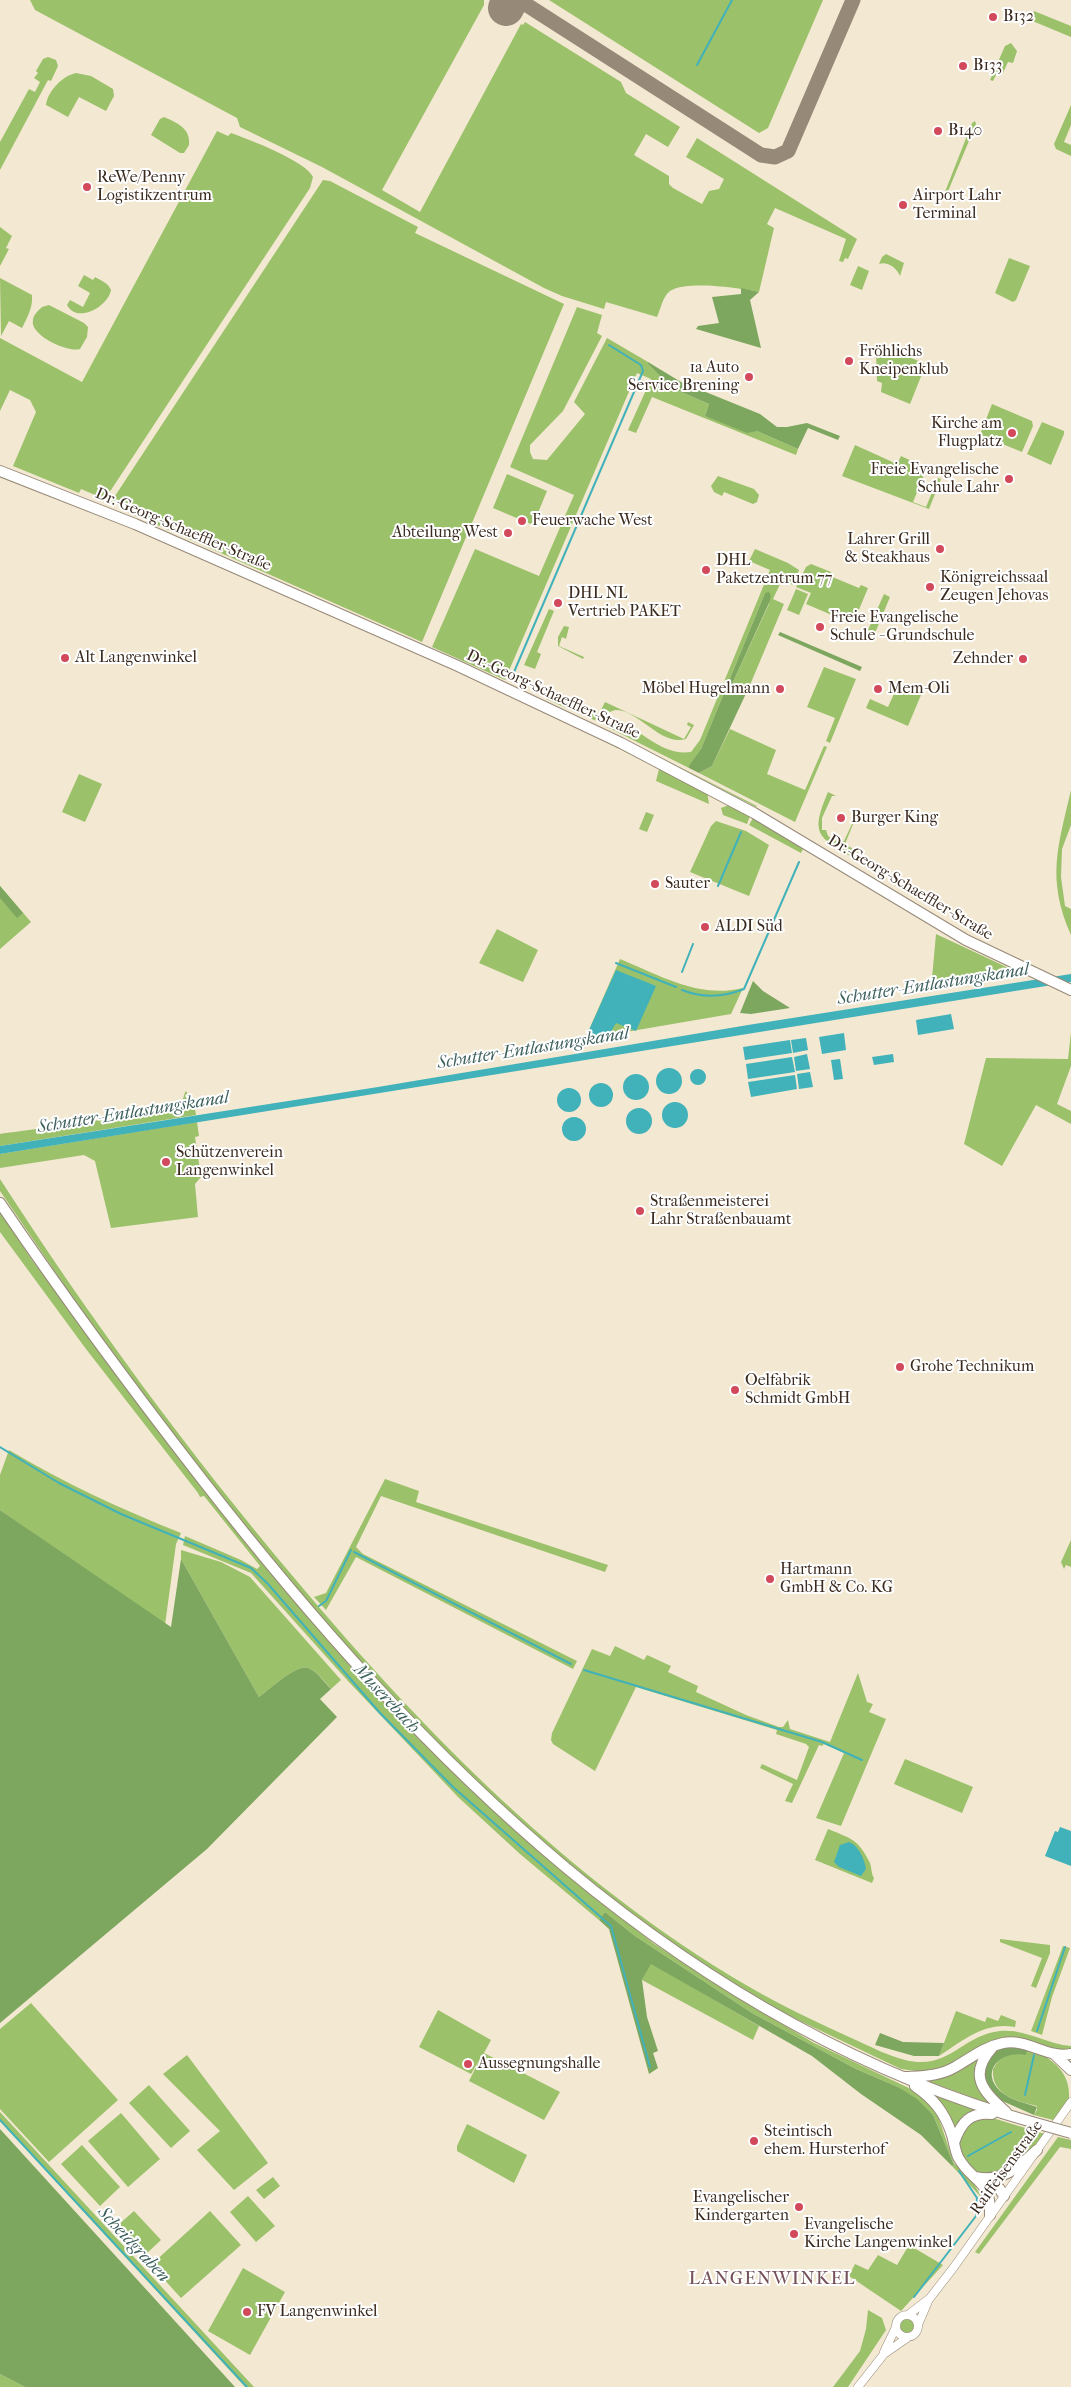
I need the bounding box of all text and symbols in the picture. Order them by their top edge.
place label: B132 [1003,7,1034,27]
marker: B132 [987,11,999,23]
place label: B133 [973,56,1002,76]
marker: B133 [957,60,969,72]
place label: B140 [948,121,982,141]
marker: B140 [932,125,944,137]
place label: ReWe/Penny Logistikzentrum [97,168,212,206]
marker: ReWe/Penny Logistikzentrum [81,181,93,193]
place label: Airport Lahr Terminal [913,186,1001,224]
marker: Airport Lahr Terminal [897,199,909,211]
place label: Fröhlichs Kneipenklub [859,342,948,380]
marker: Fröhlichs Kneipenklub [843,355,855,367]
place label: 1a Auto Service Brening [628,358,739,396]
marker: 1a Auto Service Brening [743,371,755,383]
place label: Kirche am Flugplatz [931,414,1002,452]
marker: Kirche am Flugplatz [1006,427,1018,439]
place label: Freie Evangelische Schule Lahr [871,460,999,498]
marker: Freie Evangelische Schule Lahr [1003,473,1015,485]
street label: Dr.-Georg-Schaeffler-Straße [92,484,274,576]
place label: Feuerwache West [532,511,653,531]
marker: Feuerwache West [516,515,528,527]
place label: Abteilung West [392,523,498,543]
marker: Abteilung West [502,527,514,539]
place label: Lahrer Grill & Steakhaus [845,530,930,568]
marker: Lahrer Grill & Steakhaus [934,543,946,555]
place label: DHL Paketzentrum 77 [716,551,832,589]
marker: DHL Paketzentrum 77 [700,564,712,576]
place label: Königreichssaal Zeugen Jehovas [940,568,1048,606]
marker: Königreichssaal Zeugen Jehovas [924,581,936,593]
place label: DHL NL Vertrieb PAKET [568,584,681,622]
marker: DHL NL Vertrieb PAKET [552,597,564,609]
place label: Freie Evangelische Schule - Grundschule [830,608,974,646]
marker: Freie Evangelische Schule - Grundschule [814,621,826,633]
street label: Dr.-Georg-Schaeffler-Straße [463,646,643,744]
place label: Alt Langenwinkel [75,648,197,668]
place label: Zehnder [953,649,1013,669]
marker: Alt Langenwinkel [59,652,71,664]
marker: Zehnder [1017,653,1029,665]
place label: Möbel Hugelmann [642,679,770,699]
place label: Mem-Oli [888,679,950,699]
marker: Möbel Hugelmann [774,683,786,695]
marker: Mem-Oli [872,683,884,695]
place label: Burger King [851,808,938,828]
marker: Burger King [835,812,847,824]
street label: Dr.-Georg-Schaeffler-Straße [824,831,996,945]
place label: Sauter [665,874,710,894]
marker: Sauter [649,878,661,890]
place label: ALDI Süd [715,917,783,937]
marker: ALDI Süd [699,921,711,933]
water label: Schutter-Entlastungskanal [836,959,1030,1011]
water label: Schutter-Entlastungskanal [436,1023,630,1075]
water label: Schutter-Entlastungskanal [36,1087,230,1139]
place label: Schützenverein Langenwinkel [176,1143,283,1181]
marker: Schützenverein Langenwinkel [160,1156,172,1168]
place label: Straßenmeisterei Lahr Straßenbauamt [650,1192,791,1230]
marker: Straßenmeisterei Lahr Straßenbauamt [634,1205,646,1217]
place label: Grohe Technikum [910,1357,1034,1377]
marker: Grohe Technikum [894,1361,906,1373]
place label: Oelfabrik Schmidt GmbH [745,1371,850,1409]
marker: Oelfabrik Schmidt GmbH [729,1384,741,1396]
place label: Hartmann GmbH & Co. KG [780,1560,893,1598]
marker: Hartmann GmbH & Co. KG [764,1573,776,1585]
water label: Muserebach [348,1660,424,1738]
place label: Aussegnungshalle [478,2054,600,2074]
marker: Aussegnungshalle [462,2058,474,2070]
street label: Raiffeisenstraße [966,2117,1048,2219]
place label: Steintisch ehem. Hursterhof [764,2122,885,2160]
marker: Steintisch ehem. Hursterhof [748,2135,760,2147]
place label: Evangelischer Kindergarten [693,2188,789,2226]
marker: Evangelischer Kindergarten [793,2201,805,2213]
water label: Scheidgraben [92,2202,174,2288]
place label: Evangelische Kirche Langenwinkel [804,2215,952,2253]
marker: Evangelische Kirche Langenwinkel [788,2228,800,2240]
district label: LANGENWINKEL [687,2268,857,2290]
place label: FV Langenwinkel [257,2302,377,2322]
marker: FV Langenwinkel [241,2306,253,2318]

